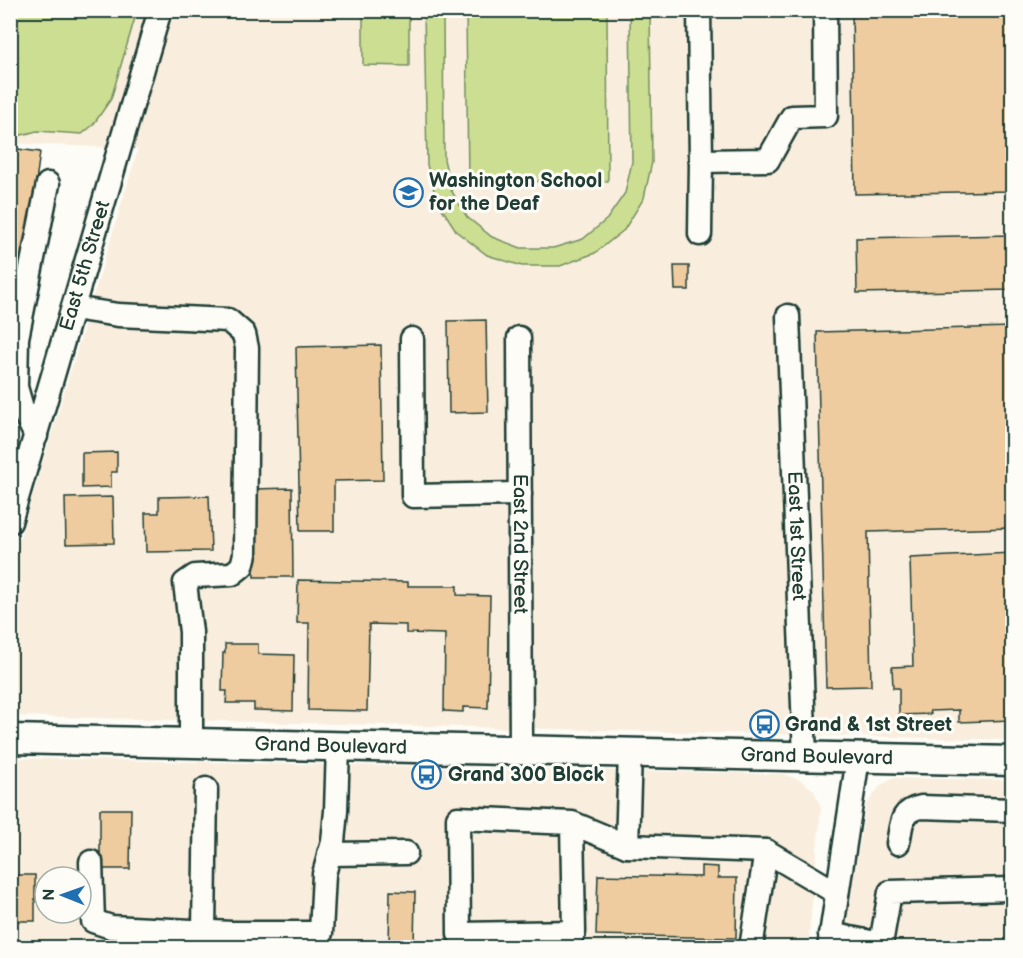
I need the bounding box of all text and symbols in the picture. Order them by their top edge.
place label: Washington School for the Deaf [429,169,602,216]
school or university icon: Washington School for the Deaf [392,177,424,209]
street label: East 5th Street [55,198,116,334]
street label: East 1st Street [782,471,811,601]
street label: East 2nd Street [508,474,532,614]
bus stop icon: Grand & 1st Street [748,709,780,741]
place label: Grand & 1st Street [785,713,952,737]
street label: Grand Boulevard [254,732,407,760]
street label: Grand Boulevard [740,743,893,770]
bus stop icon: Grand 300 Block [411,759,443,791]
place label: Grand 300 Block [448,763,604,787]
north arrow [33,865,93,925]
text: N [40,889,59,901]

